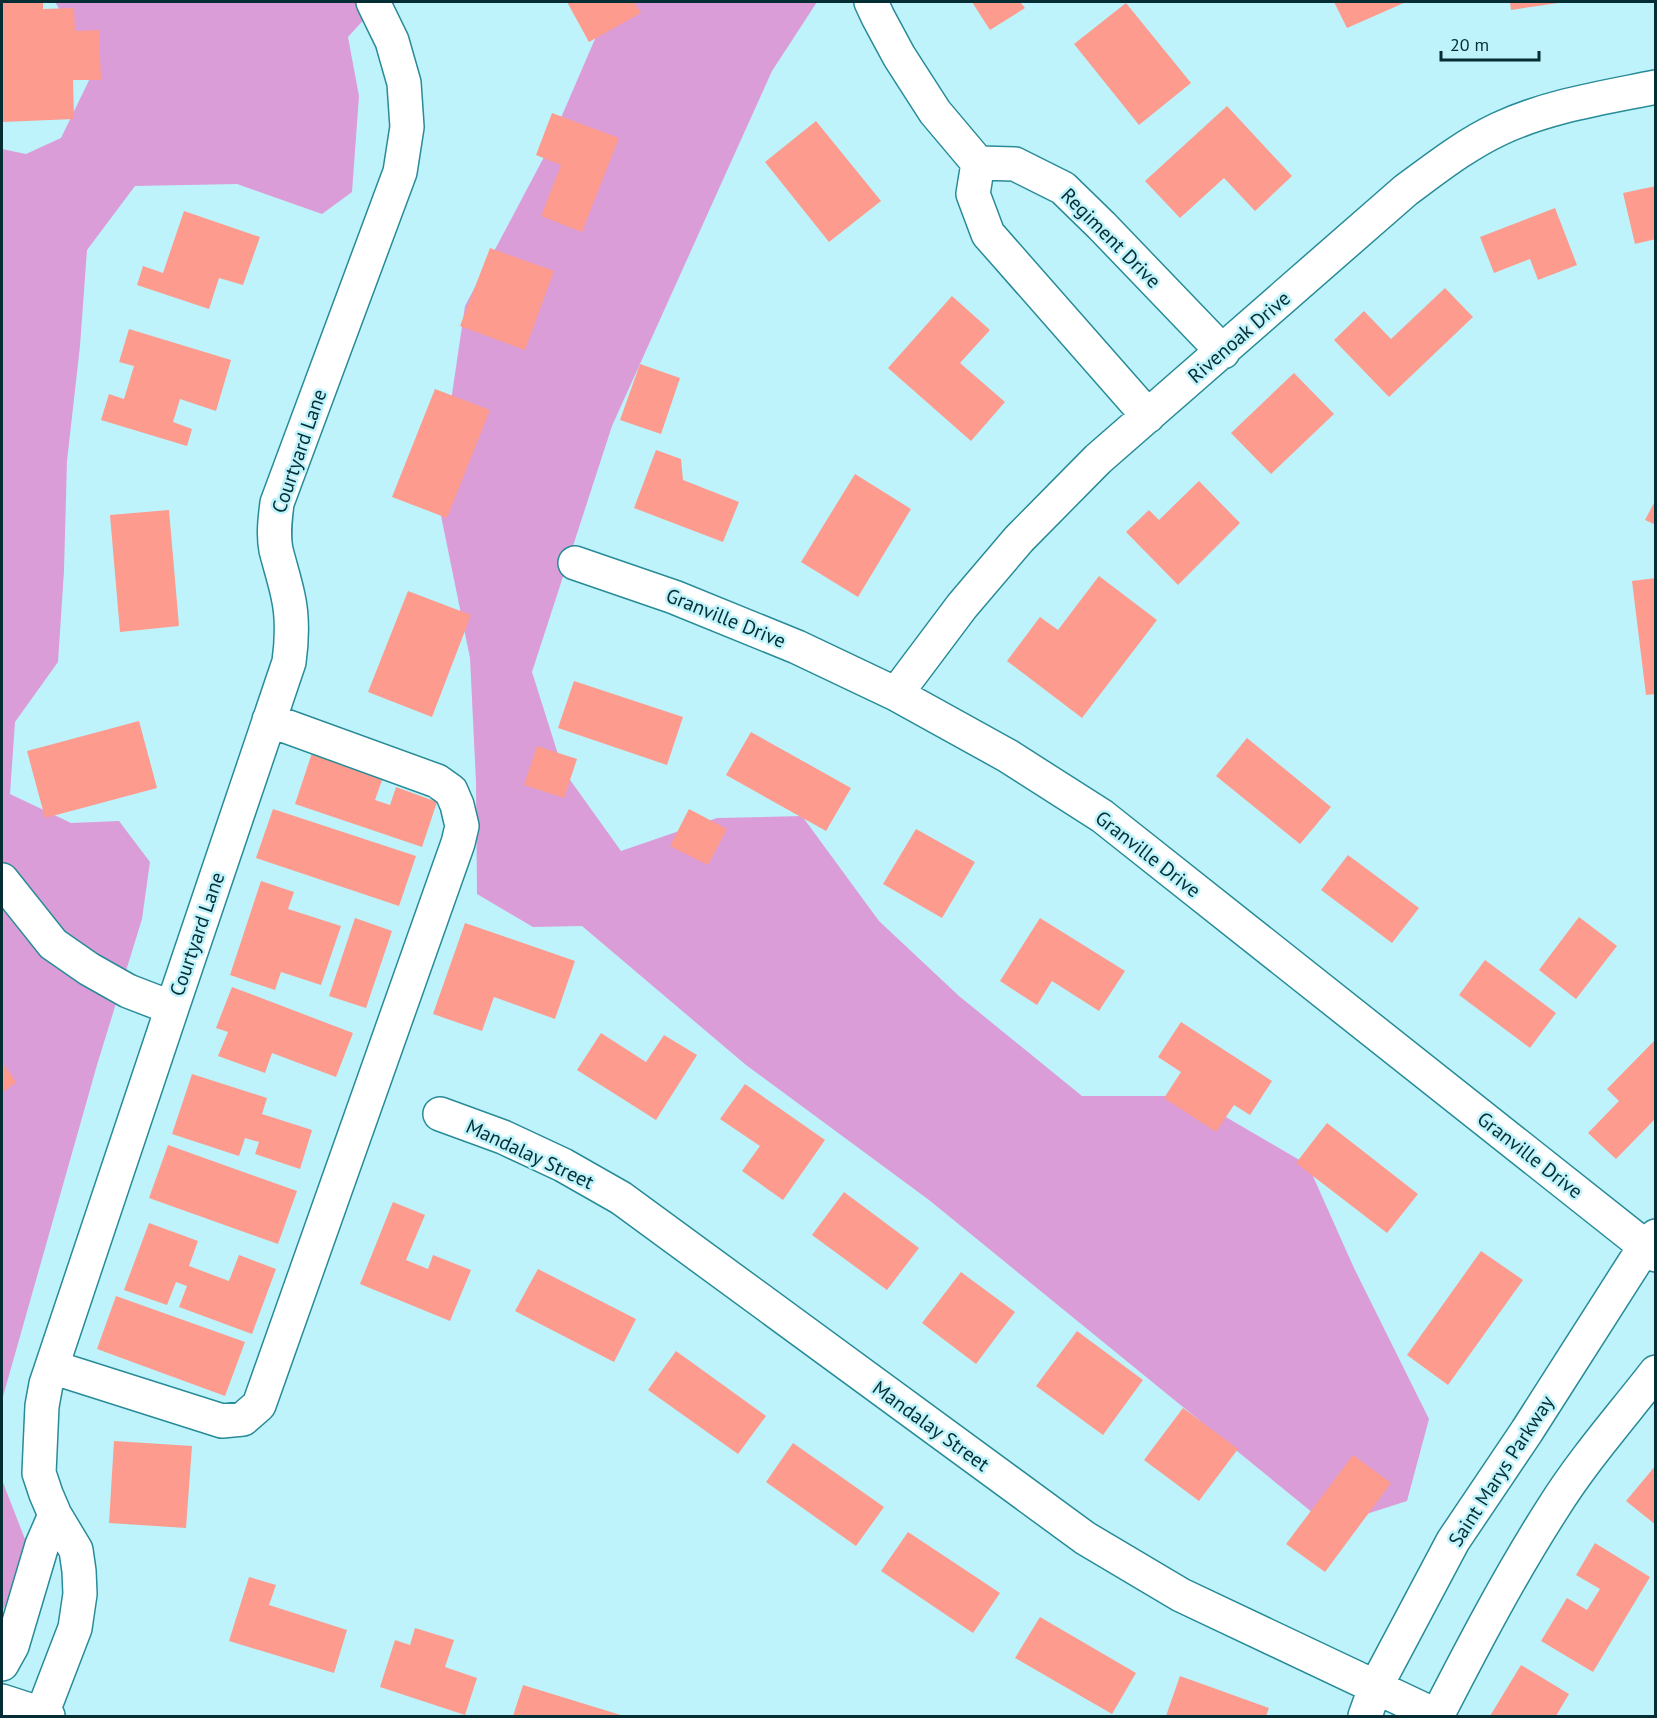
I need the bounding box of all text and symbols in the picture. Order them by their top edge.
scale bar [1441,24,1538,62]
text: 20 m [1450,33,1489,56]
street label: Regiment Drive [1055,182,1167,294]
street label: Rivenoak Drive [1182,285,1296,389]
street label: Courtyard Lane [266,386,332,516]
street label: Granville Drive [662,582,790,654]
street label: Granville Drive [1090,805,1206,903]
street label: Courtyard Lane [164,869,230,999]
street label: Granville Drive [1472,1106,1588,1204]
street label: Mandalay Street [462,1113,598,1195]
street label: Mandalay Street [867,1375,995,1477]
street label: Saint Marys Parkway [1442,1390,1560,1552]

